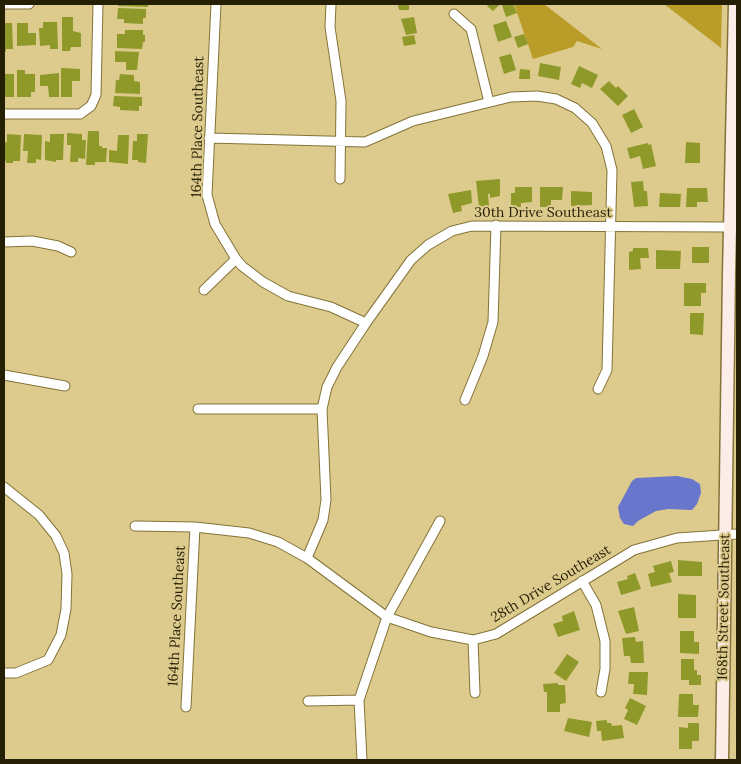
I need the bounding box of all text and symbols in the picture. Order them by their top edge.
street label: 164th Place Southeast [188,56,208,198]
street label: 30th Drive Southeast [474,205,612,221]
street label: 168th Street Southeast [714,533,734,681]
street label: 28th Drive Southeast [488,542,614,626]
street label: 164th Place Southeast [165,545,189,687]

